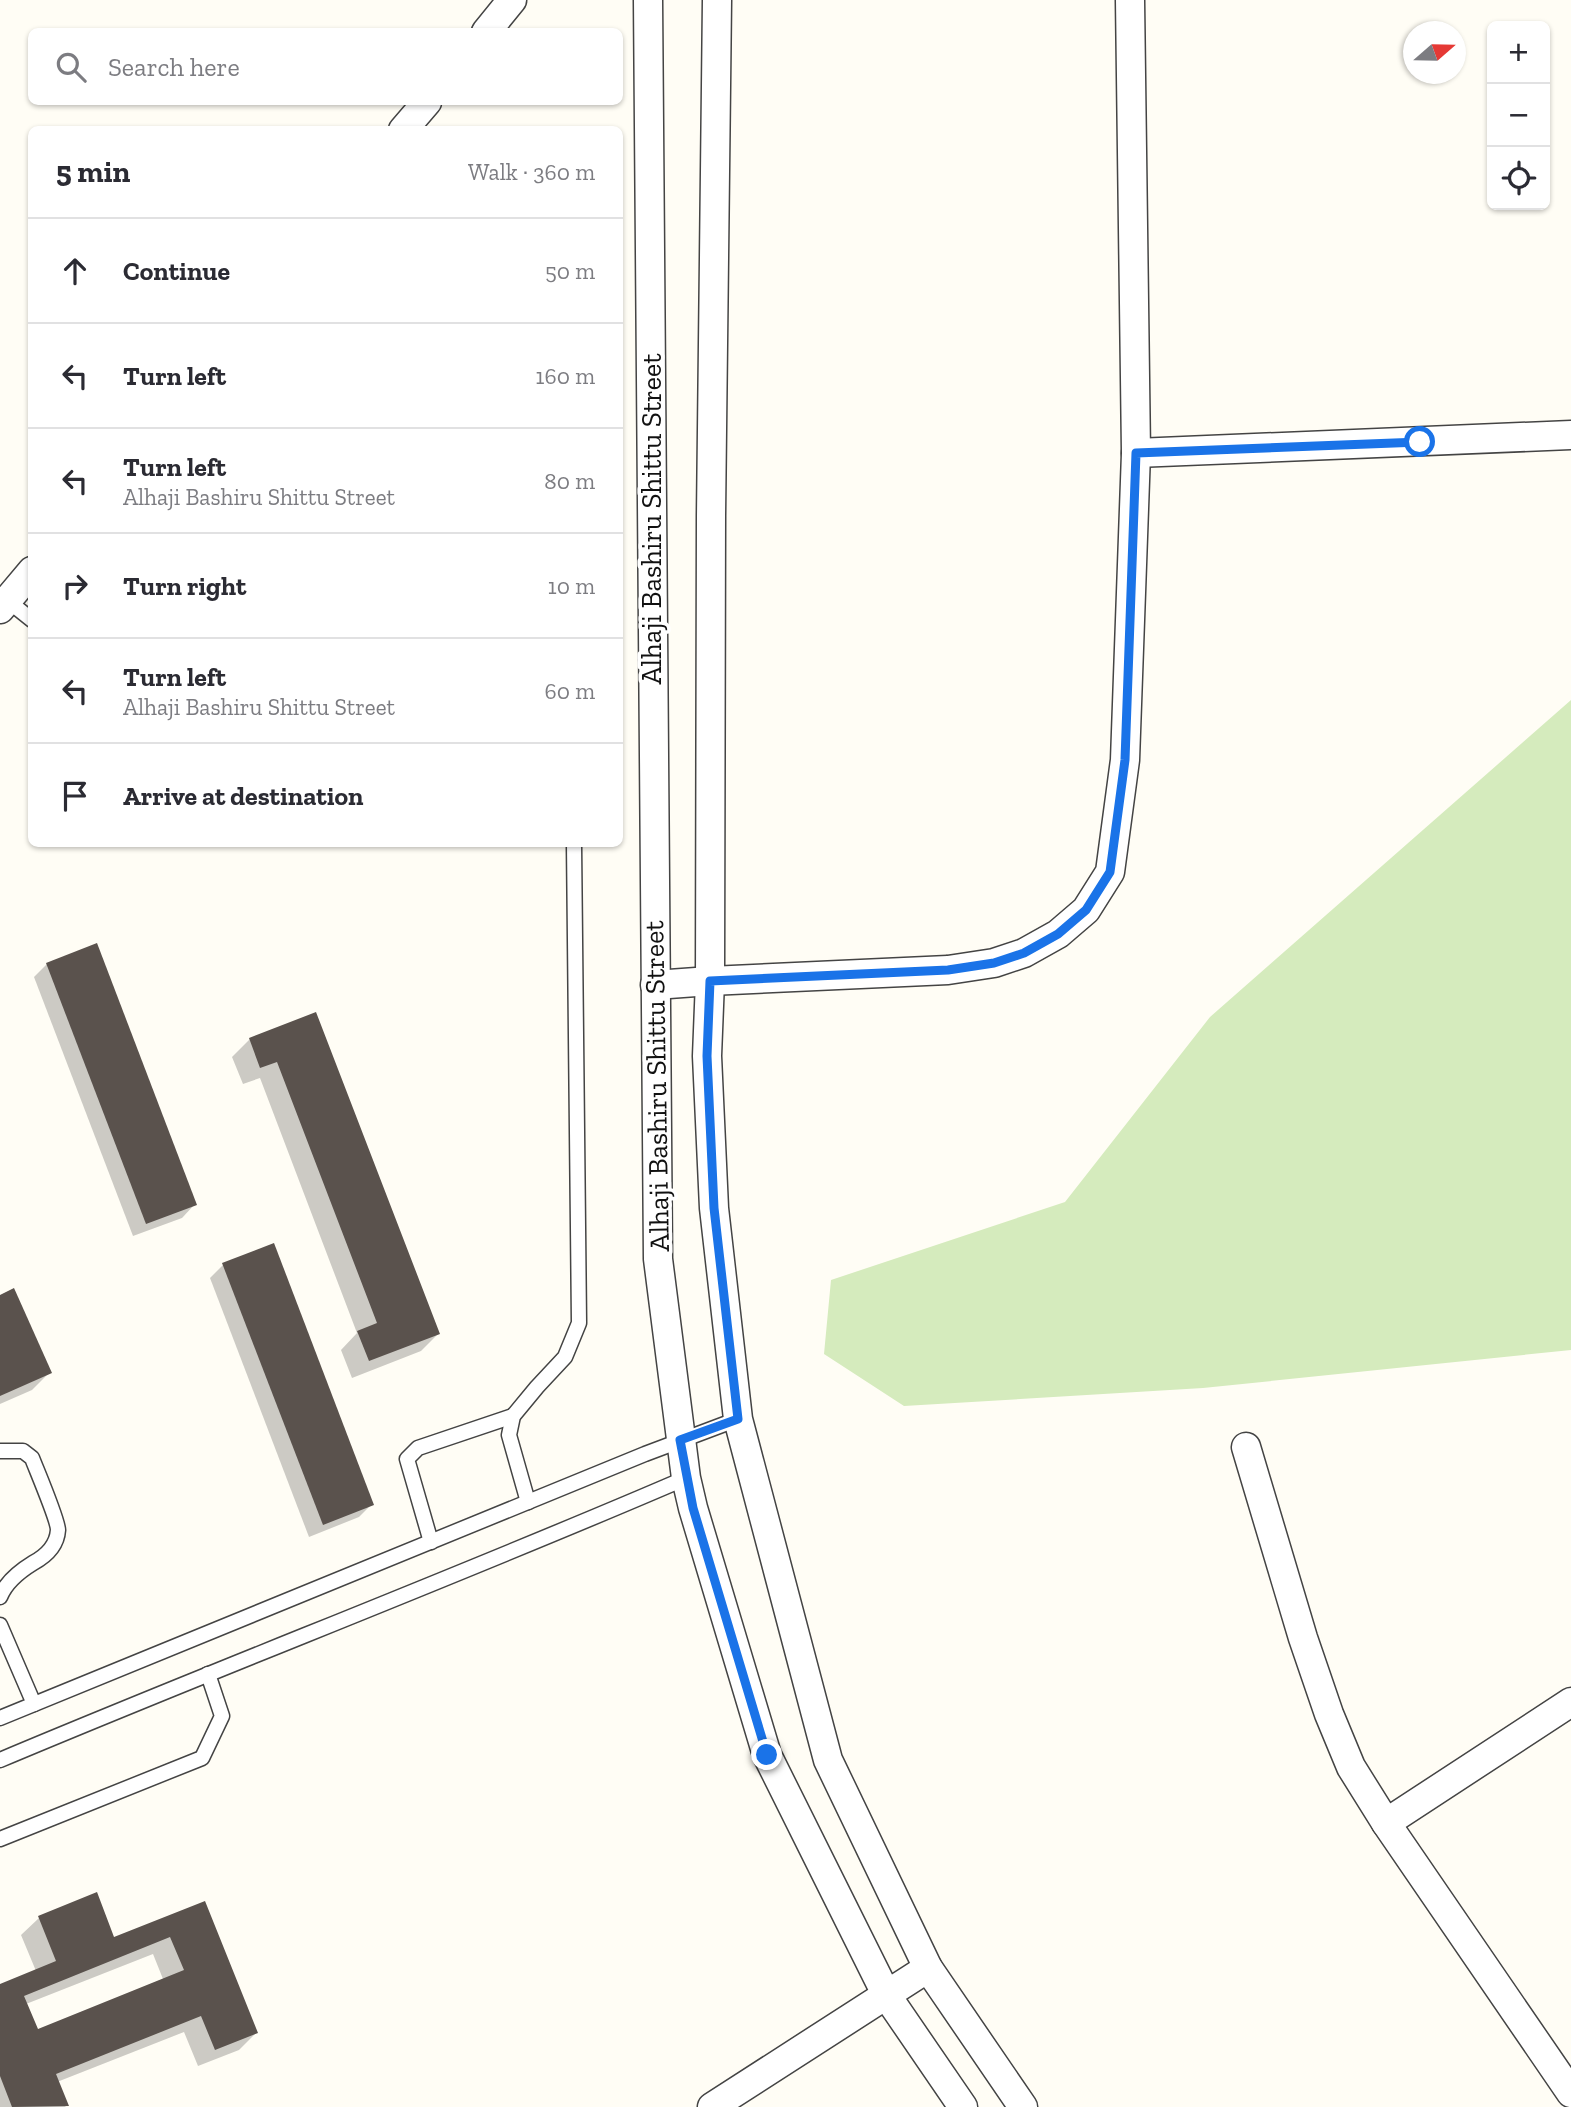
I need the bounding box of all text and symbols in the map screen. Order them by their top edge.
north arrow [1403,21,1466,84]
map controls [1487,21,1550,210]
button: + [1487,21,1550,84]
search box [28,28,623,105]
icon: search [52,48,90,86]
text: Search here [108,51,240,83]
button: − [1487,84,1550,147]
button: locate [1487,147,1550,210]
text: 5 min [56,154,130,190]
text: Walk · 360 m [468,158,595,186]
icon: ahead [56,252,94,290]
text: Continue [123,255,230,287]
text: 50 m [545,257,595,285]
street label: Alhaji Bashiru Shittu Street [635,353,668,685]
icon: left [56,357,94,395]
text: Turn left [123,360,226,392]
text: 160 m [536,362,595,390]
route start [1404,426,1435,457]
text: Turn left [123,451,226,483]
icon: left [56,462,94,500]
text: 80 m [544,467,595,495]
text: Alhaji Bashiru Shittu Street [123,483,395,511]
icon: right [56,567,94,605]
text: Turn right [123,570,246,602]
text: 10 m [548,572,595,600]
text: Turn left [123,661,226,693]
icon: left [56,672,94,710]
text: 60 m [544,677,595,705]
text: Alhaji Bashiru Shittu Street [123,693,395,721]
icon: arrive [56,777,94,815]
text: Arrive at destination [123,780,363,812]
street label: Alhaji Bashiru Shittu Street [637,920,676,1252]
route end [751,1739,782,1770]

